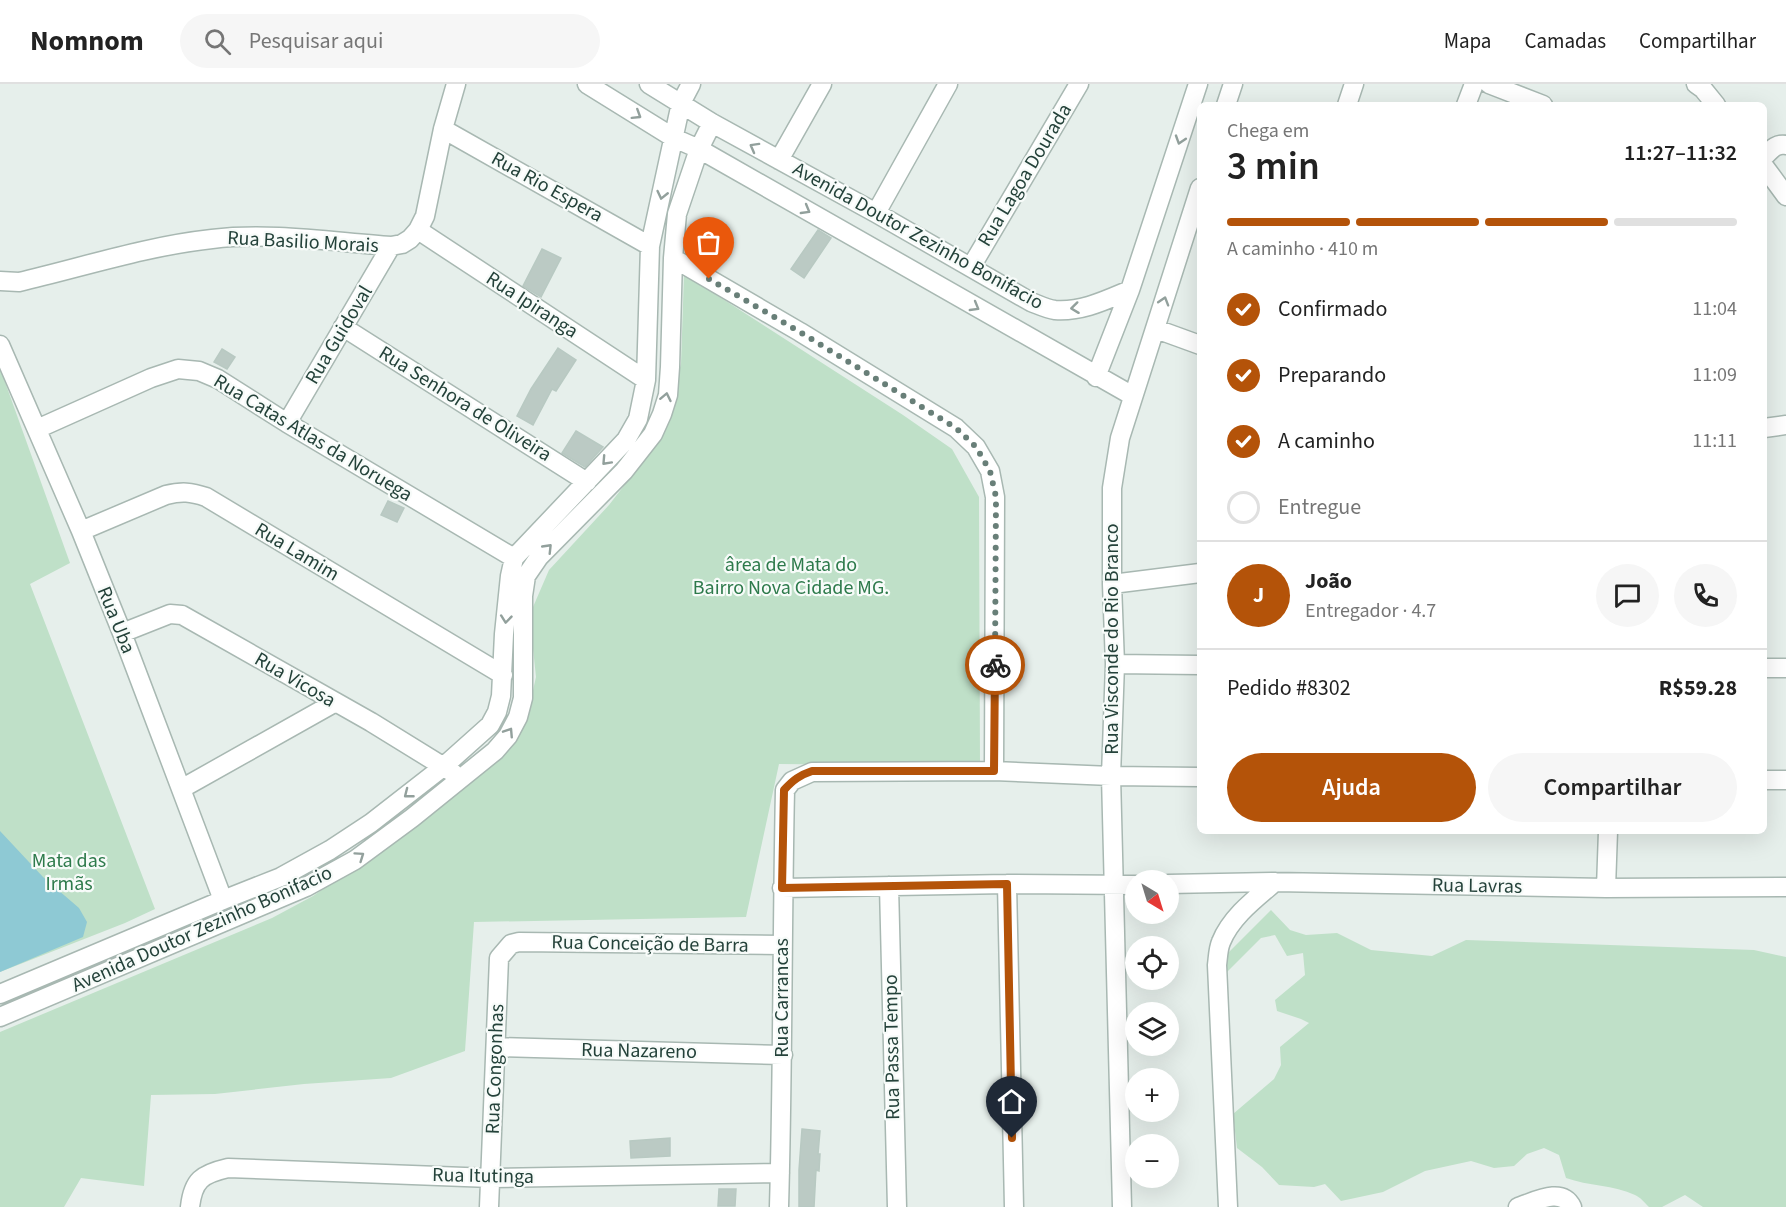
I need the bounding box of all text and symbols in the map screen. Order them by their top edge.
search box [180,14,600,68]
text: Nomnom [30,21,144,61]
icon: search [201,25,234,58]
text: Pesquisar aqui [249,25,383,57]
text: Mapa [1444,26,1491,56]
text: Camadas [1524,26,1606,56]
text: Compartilhar [1639,26,1756,56]
street label: Rua Lagoa Dourada [971,98,1079,252]
one-way arrow [631,107,641,119]
text: Chega em [1227,117,1309,145]
one-way arrow [1175,134,1187,144]
text: 11:27–11:32 [1624,137,1737,169]
text: 3 min [1227,139,1320,195]
one-way arrow [750,142,760,154]
street label: Rua Rio Espera [486,145,608,229]
street label: Avenida Doutor Zezinho Bonifacio [788,155,1048,317]
one-way arrow [656,190,669,200]
one-way arrow [800,203,810,215]
pin [683,217,734,279]
street label: Rua Basilio Morais [227,224,379,260]
icon: bag [692,226,725,259]
text: A caminho · 410 m [1227,235,1378,263]
street label: Rua Ipiranga [480,265,584,345]
street label: Rua Guidoval [299,280,379,390]
icon: check [1227,293,1260,326]
text: Confirmado [1278,293,1387,325]
text: 11:04 [1692,295,1737,323]
one-way arrow [1157,296,1170,307]
one-way arrow [969,300,980,312]
one-way arrow [1070,301,1080,314]
street label: Rua Senhora de Oliveira [373,339,557,469]
icon: check [1227,359,1260,392]
text: Preparando [1278,359,1386,391]
text: 11:09 [1692,361,1737,389]
street label: Rua Catas Atlas da Noruega [208,367,418,509]
one-way arrow [659,392,672,402]
icon: check [1227,425,1260,458]
text: A caminho [1278,425,1375,457]
text: 11:11 [1692,427,1737,455]
one-way arrow [602,454,613,465]
text: Entregue [1278,491,1361,523]
street label: Rua Lamim [249,516,345,588]
street label: Rua Visconde do Rio Branco [1098,523,1126,755]
one-way arrow [540,545,551,556]
park label: ârea de Mata do Bairro Nova Cidade MG. [693,551,889,602]
button: chat [1596,564,1659,627]
button: phone [1674,564,1737,627]
text: João [1305,565,1352,597]
text: J [1253,579,1264,611]
street label: Rua Uba [90,582,142,658]
text: Entregador · 4.7 [1305,597,1436,625]
one-way arrow [500,614,513,623]
courier [965,635,1025,695]
street label: Rua Vicosa [249,645,341,715]
icon: bike [979,649,1012,682]
text: Pedido #8302 [1227,672,1351,704]
text: R$59.28 [1659,672,1737,704]
one-way arrow [502,728,513,739]
button: Ajuda [1227,753,1476,822]
button: Compartilhar [1488,753,1737,822]
one-way arrow [404,787,415,798]
park label: Mata das Irmãs [32,847,106,898]
one-way arrow [353,852,364,863]
street label: Avenida Doutor Zezinho Bonifacio [67,859,337,999]
north arrow [1125,870,1179,924]
map controls [1125,870,1179,1188]
street label: Rua Lavras [1432,871,1522,901]
street label: Rua Conceição de Barra [551,928,749,960]
button: locate [1125,936,1179,990]
street label: Rua Carrancas [768,938,796,1058]
street label: Rua Passa Tempo [877,974,907,1120]
button: layers [1125,1002,1179,1056]
street label: Rua Congonhas [479,1003,511,1135]
street label: Rua Nazareno [581,1036,697,1066]
button: + [1125,1068,1179,1122]
pin [986,1076,1037,1138]
icon: home [995,1085,1028,1118]
button: − [1125,1134,1179,1188]
street label: Rua Itutinga [432,1161,534,1191]

